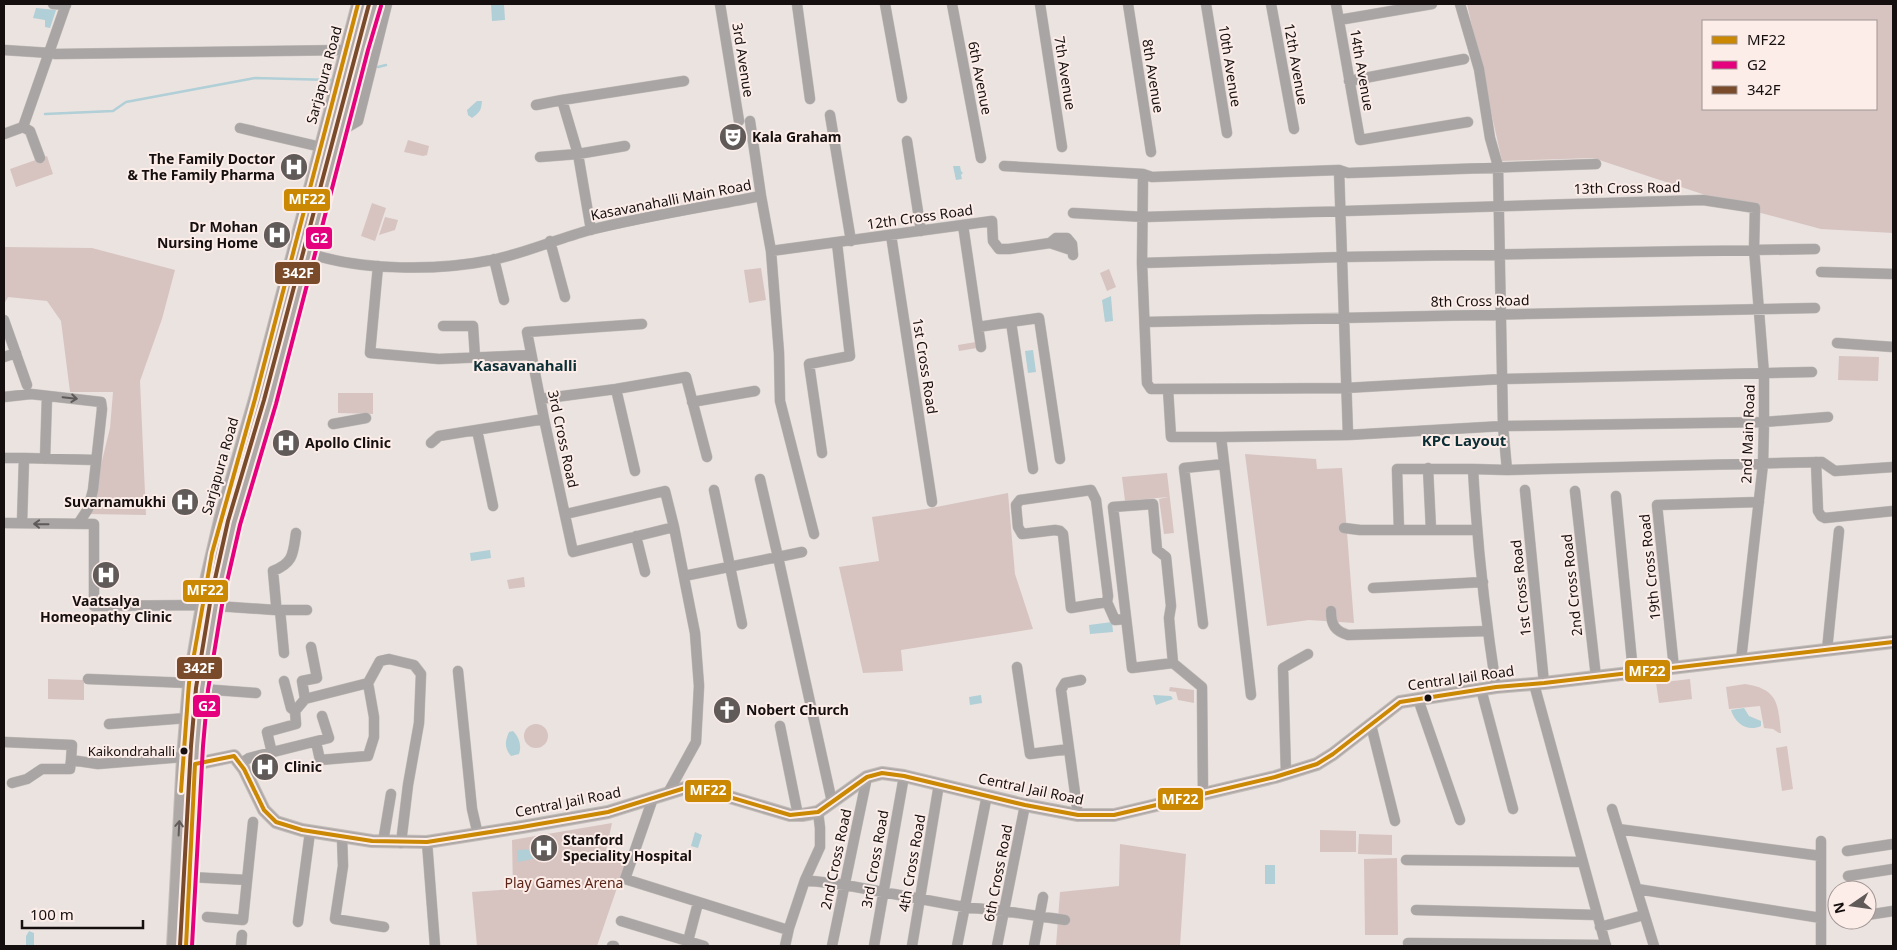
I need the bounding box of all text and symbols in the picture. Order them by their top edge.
legend [1702,20,1877,110]
street label: 3rd Avenue [728,21,759,99]
street label: 12th Avenue [1280,22,1313,106]
street label: Sarjapura Road [301,24,346,126]
street label: 10th Avenue [1215,24,1246,108]
street label: 14th Avenue [1346,28,1379,112]
text: MF22 [1747,29,1786,49]
street label: 7th Avenue [1050,35,1081,111]
street label: 8th Avenue [1138,38,1169,114]
street label: 6th Avenue [964,40,997,116]
text: G2 [1747,54,1767,74]
text: 342F [1747,79,1781,99]
theatre icon: Kala Graham [718,122,748,152]
place label: Kala Graham [752,127,842,146]
place label: The Family Doctor & The Family Pharma [127,149,276,184]
hospital icon: The Family Doctor & The Family Pharma [279,152,309,182]
street label: Kasavanahalli Main Road [589,175,753,224]
street label: 13th Cross Road [1573,177,1681,198]
line badge: MF22 [283,188,331,212]
text: MF22 [289,189,325,208]
street label: 12th Cross Road [866,200,974,233]
place label: Dr Mohan Nursing Home [157,217,258,252]
hospital icon: Dr Mohan Nursing Home [262,220,292,250]
line badge: G2 [305,226,333,250]
text: G2 [310,228,328,247]
line badge: 342F [274,261,321,285]
text: 342F [282,263,314,282]
street label: 8th Cross Road [1430,290,1530,311]
street label: 1st Cross Road [909,317,942,415]
district label: Kasavanahalli [473,355,577,375]
street label: 2nd Main Road [1736,384,1759,484]
street label: 3rd Cross Road [544,388,583,489]
one-way arrow [61,393,77,403]
street label: Sarjapura Road [197,415,243,517]
hospital icon: Apollo Clinic [271,428,301,458]
district label: KPC Layout [1422,430,1507,450]
place label: Apollo Clinic [305,433,391,452]
hospital icon: Suvarnamukhi [170,487,200,517]
place label: Suvarnamukhi [64,492,166,511]
street label: 19th Cross Road [1634,513,1665,621]
one-way arrow [33,519,49,528]
street label: 2nd Cross Road [1557,533,1586,637]
street label: 1st Cross Road [1506,539,1535,637]
hospital icon: Vaatsalya Homeopathy Clinic [91,560,121,590]
line badge: MF22 [182,579,229,603]
text: MF22 [187,580,223,599]
place label: Vaatsalya Homeopathy Clinic [40,591,172,626]
line badge: 342F [176,656,223,680]
text: 342F [183,658,215,677]
line badge: MF22 [1624,659,1671,683]
street label: Central Jail Road [1407,661,1515,694]
text: MF22 [1629,661,1665,680]
unlabelled marker [1423,693,1433,703]
line badge: G2 [192,694,221,718]
church icon: Nobert Church [712,695,742,725]
text: G2 [198,696,216,715]
place label: Nobert Church [746,700,849,719]
place label: Kaikondrahalli [88,742,175,760]
marker: Kaikondrahalli [179,746,189,756]
hospital icon: Clinic [250,752,280,782]
place label: Clinic [284,757,322,776]
street label: Central Jail Road [977,768,1086,809]
line badge: MF22 [684,779,732,803]
text: MF22 [690,780,726,799]
street label: Central Jail Road [513,782,622,821]
line badge: MF22 [1157,787,1204,811]
text: MF22 [1162,789,1198,808]
street label: 2nd Cross Road [816,807,855,911]
street label: 3rd Cross Road [857,808,892,909]
street label: 4th Cross Road [894,813,929,913]
one-way arrow [174,821,183,837]
street label: 6th Cross Road [979,823,1016,923]
place label: Stanford Speciality Hospital [563,830,692,865]
hospital icon: Stanford Speciality Hospital [529,833,559,863]
park label: Play Games Arena [505,873,623,892]
north arrow [1827,880,1877,930]
scale bar [22,898,144,930]
text: N [1828,900,1849,916]
text: 100 m [30,904,74,924]

